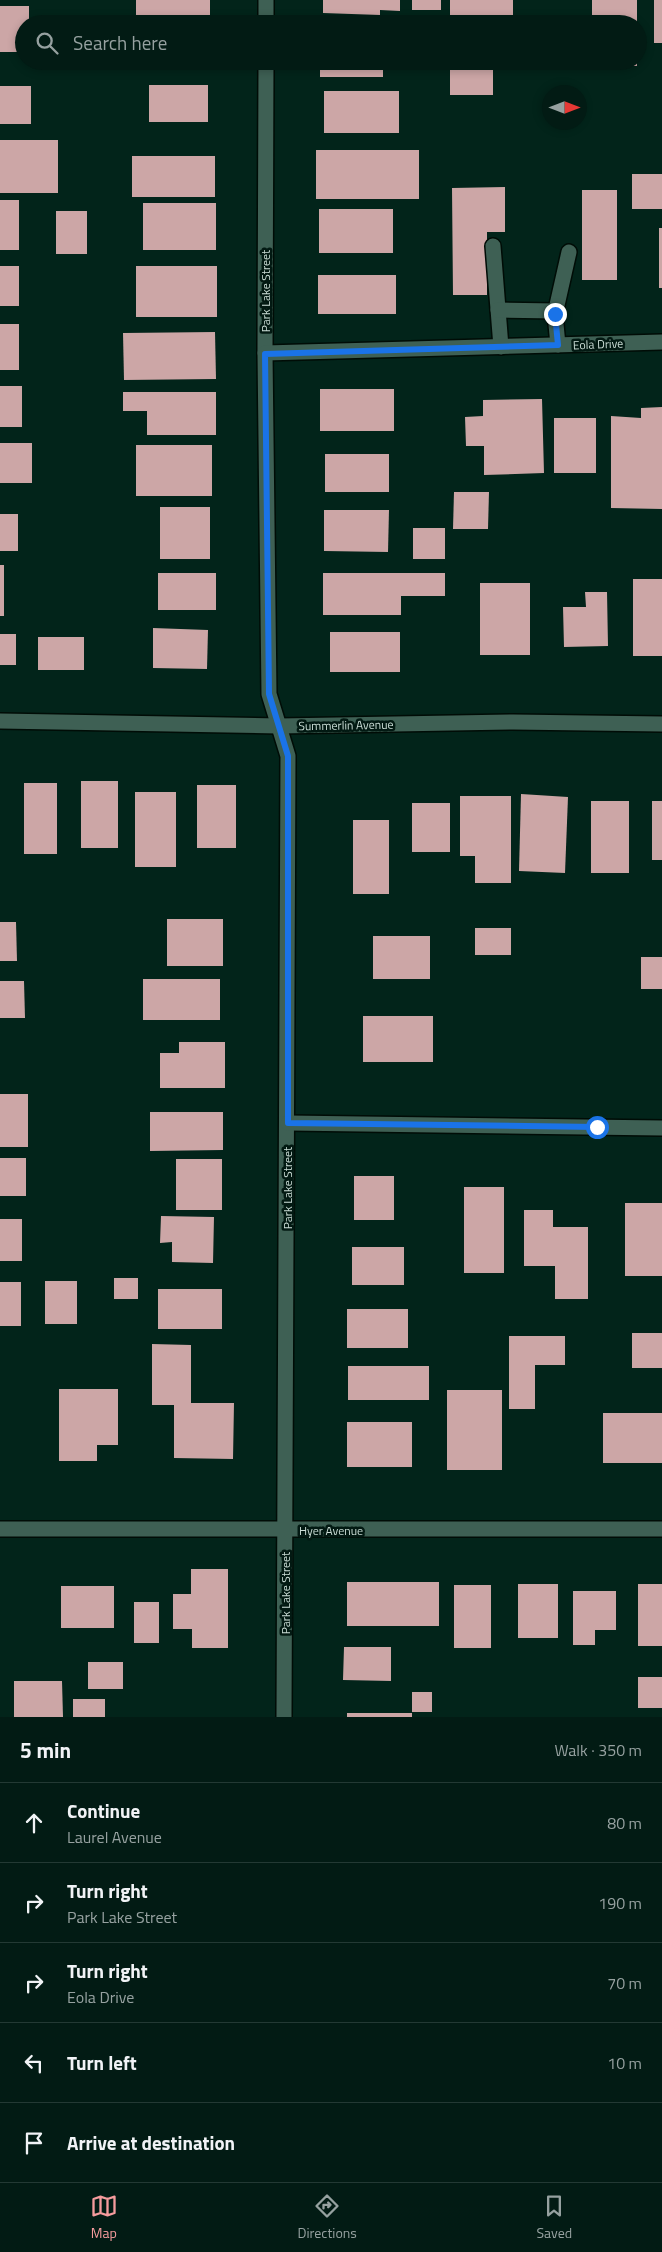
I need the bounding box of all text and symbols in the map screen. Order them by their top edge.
search box [15,15,647,70]
text: Search here [73,28,167,57]
icon: search [33,29,61,57]
north arrow [542,85,587,130]
street label: Park Lake Street [256,249,275,332]
route end [544,303,567,326]
street label: Eola Drive [572,334,624,354]
street label: Summerlin Avenue [298,715,394,735]
route start [586,1116,609,1139]
street label: Park Lake Street [278,1146,297,1229]
street label: Hyer Avenue [299,1521,363,1540]
street label: Park Lake Street [276,1551,295,1634]
text: 5 min [20,1734,71,1766]
text: Walk · 350 m [554,1738,642,1762]
text: Continue [67,1796,140,1825]
icon: ahead [20,1809,48,1837]
text: 80 m [607,1811,642,1835]
text: Laurel Avenue [67,1825,162,1849]
text: Turn right [67,1876,148,1905]
icon: right [20,1889,48,1917]
text: 190 m [598,1891,642,1915]
text: Park Lake Street [67,1905,177,1929]
text: Turn right [67,1956,148,1985]
icon: right [20,1969,48,1997]
text: 70 m [607,1971,642,1995]
text: Eola Drive [67,1985,134,2009]
text: Turn left [67,2048,137,2077]
icon: left [20,2049,48,2077]
text: 10 m [607,2051,642,2075]
text: Arrive at destination [67,2128,235,2157]
icon: arrive [20,2129,48,2157]
tab: Map [90,2192,118,2243]
tab: Directions [297,2192,357,2243]
tab: Saved [537,2192,572,2243]

